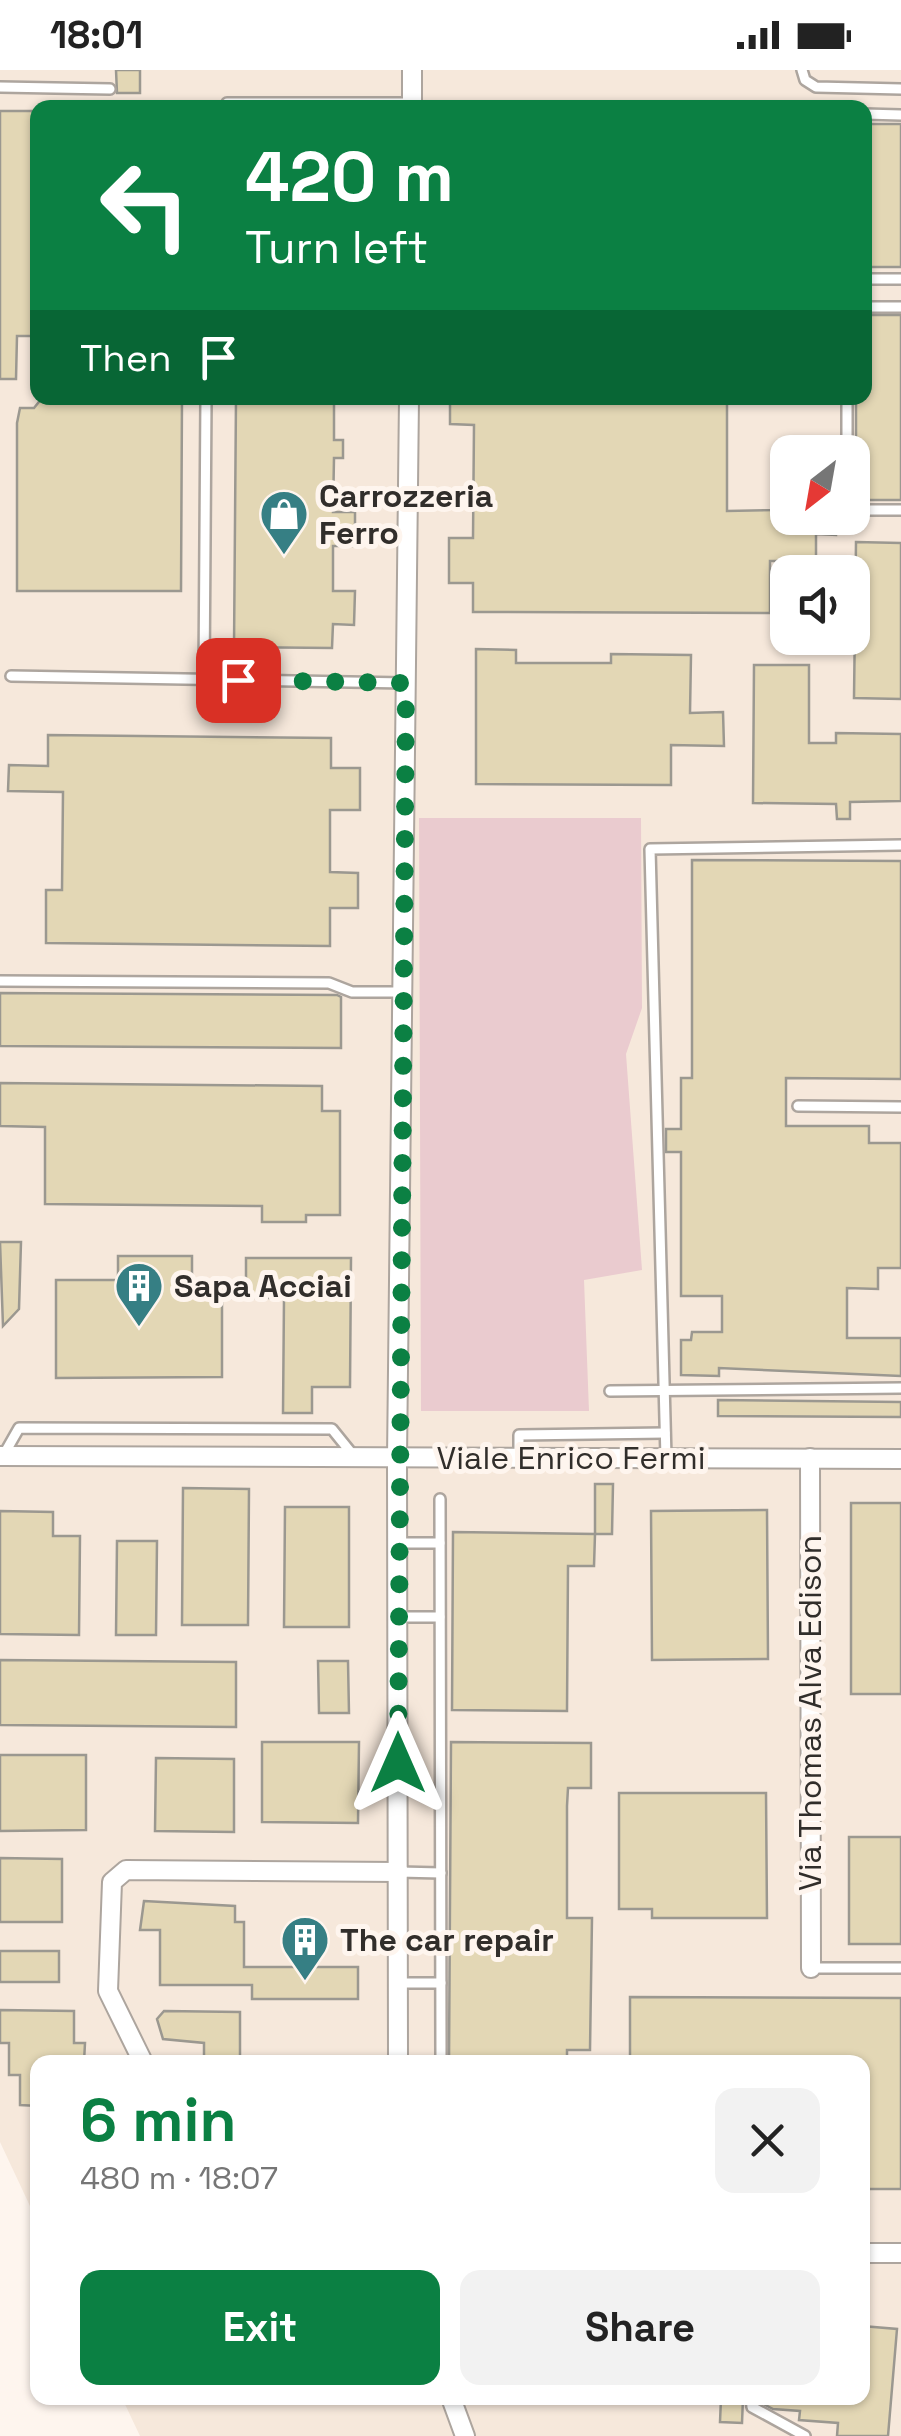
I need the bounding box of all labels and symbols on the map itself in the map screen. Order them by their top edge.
north arrow [770,435,870,535]
place label: Carrozzeria Ferro [319,476,493,553]
shop icon: Carrozzeria Ferro [258,488,310,556]
pin [196,638,281,723]
building icon: Sapa Acciai [113,1260,165,1328]
place label: Sapa Acciai [174,1266,352,1306]
street label: Viale Enrico Fermi [436,1438,706,1478]
street label: Via Thomas Alva Edison [790,1535,830,1891]
position arrow [346,1711,450,1815]
building icon: The car repair [279,1914,331,1982]
place label: The car repair [340,1920,554,1960]

